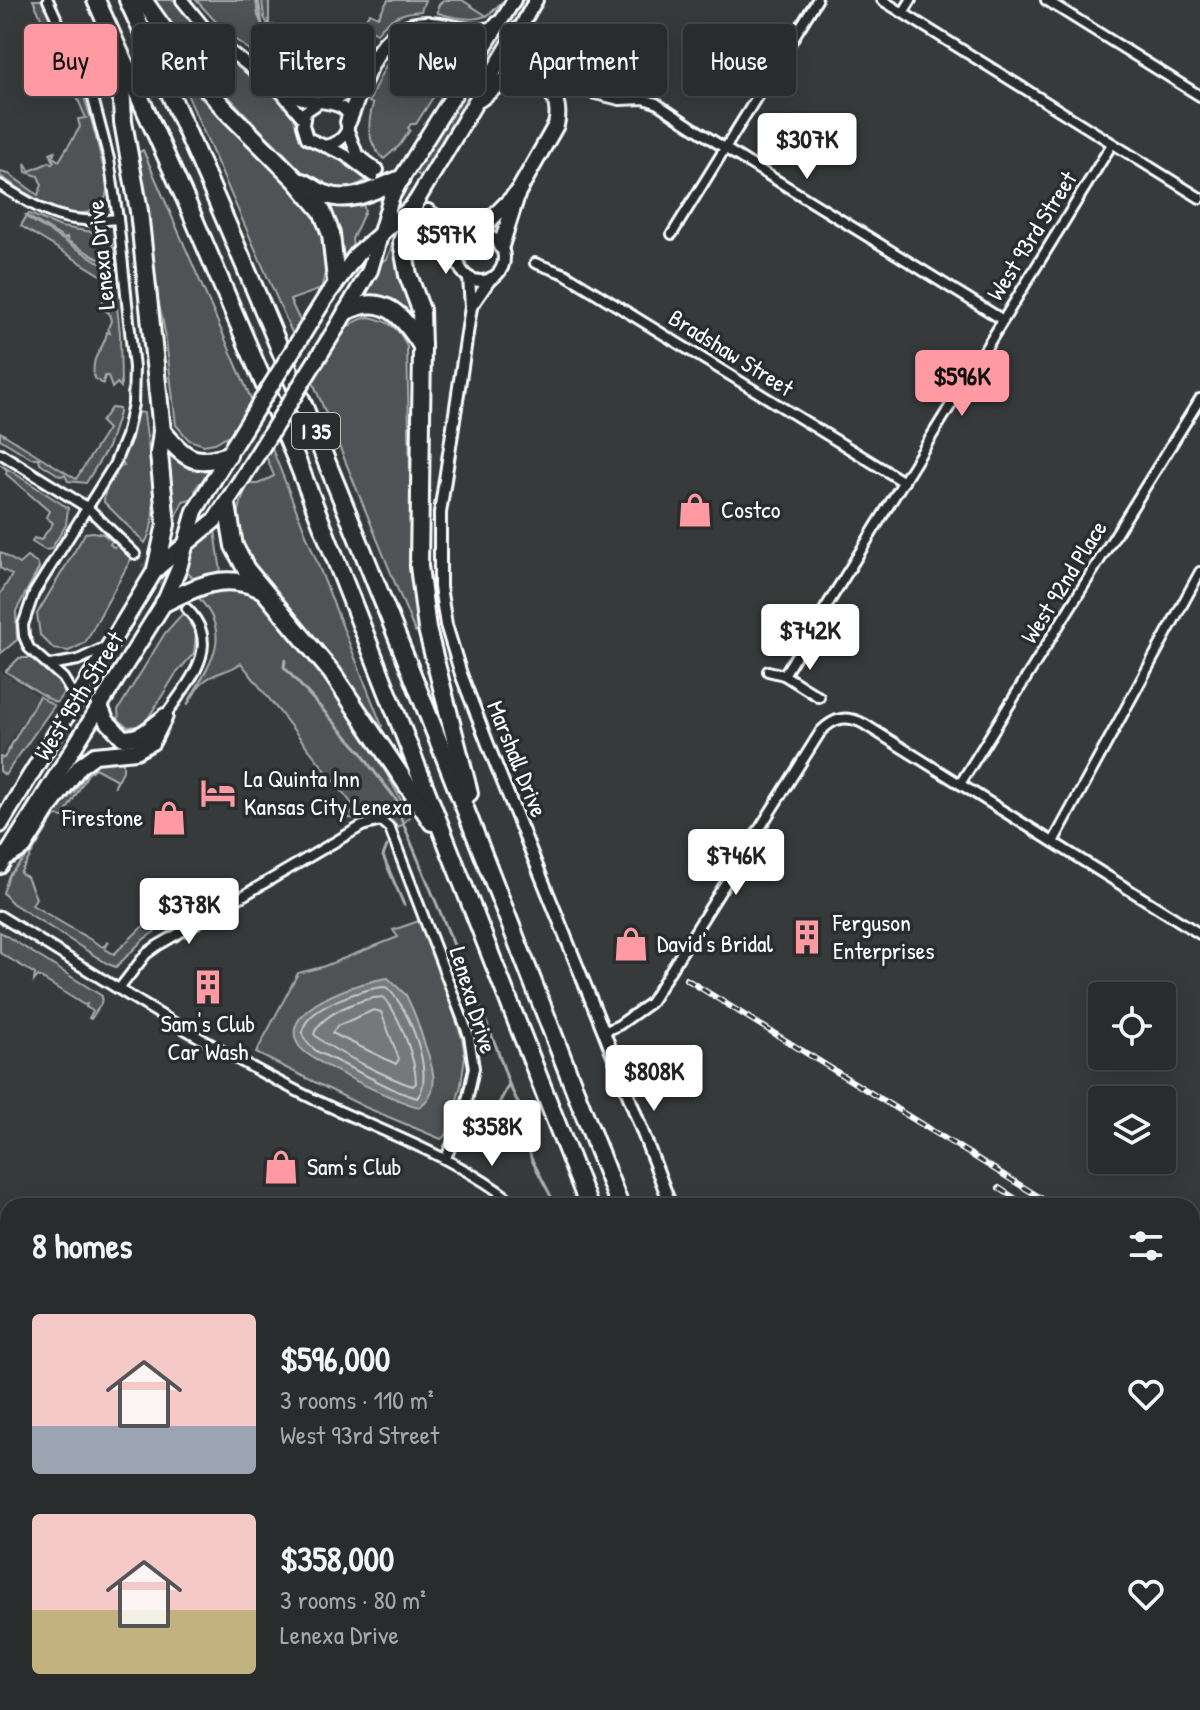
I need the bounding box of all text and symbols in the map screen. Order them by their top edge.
chip: Buy [24,24,117,96]
chip: Rent [133,24,235,96]
chip: Filters [251,24,374,96]
chip: New [390,24,485,96]
chip: Apartment [501,24,667,96]
chip: House [683,24,796,96]
pin: $307K [751,113,863,181]
text: $307K [776,121,838,156]
street label: West 93rd Street [979,164,1084,306]
street label: Lenexa Drive [78,198,122,311]
pin: $597K [390,208,502,276]
text: $597K [416,216,476,251]
street label: Bradshaw Street [663,301,801,404]
pin: $596K [906,350,1018,418]
text: $596K [933,358,991,393]
road number: I 35 [292,413,340,449]
shop icon: Costco [676,491,714,529]
place label: Costco [721,493,781,525]
street label: West 92nd Place [1013,514,1114,649]
pin: $742K [754,604,866,672]
text: $742K [779,612,841,647]
street label: West 95th Street [26,624,131,766]
street label: Marshall Drive [480,696,556,822]
place label: La Quinta Inn Kansas City Lenexa [244,762,412,822]
hotel icon: La Quinta Inn Kansas City Lenexa [199,774,237,812]
shop icon: Firestone [150,799,188,837]
place label: Firestone [61,801,143,833]
pin: $746K [680,829,792,897]
text: $746K [706,837,766,872]
pin: $378K [133,878,245,946]
text: $378K [158,886,220,921]
place label: Ferguson Enterprises [832,906,934,966]
building icon: Ferguson Enterprises [788,918,826,956]
shop icon: David's Bridal [612,925,650,963]
place label: David's Bridal [657,927,773,959]
street label: Lenexa Drive [443,943,505,1057]
building icon: Sam's Club Car Wash [189,968,227,1006]
map controls [1088,982,1176,1174]
button: locate [1088,982,1176,1070]
place label: Sam's Club Car Wash [161,1007,255,1067]
pin: $808K [598,1045,710,1113]
text: $808K [624,1053,684,1088]
button: layers [1088,1086,1176,1174]
pin: $358K [436,1100,548,1168]
text: $358K [462,1108,522,1143]
shop icon: Sam's Club [262,1148,300,1186]
place label: Sam's Club [307,1150,401,1182]
text: 8 homes [32,1223,132,1269]
icon: filters [1124,1224,1168,1268]
text: $596,000 [280,1336,390,1382]
icon: home [96,1346,192,1442]
icon: heart [1124,1372,1168,1416]
text: 3 rooms · 110 m² [280,1382,434,1417]
text: West 93rd Street [280,1417,439,1452]
text: $358,000 [280,1536,394,1582]
icon: home [96,1546,192,1642]
icon: heart [1124,1572,1168,1616]
text: 3 rooms · 80 m² [280,1582,426,1617]
text: Lenexa Drive [280,1617,399,1652]

